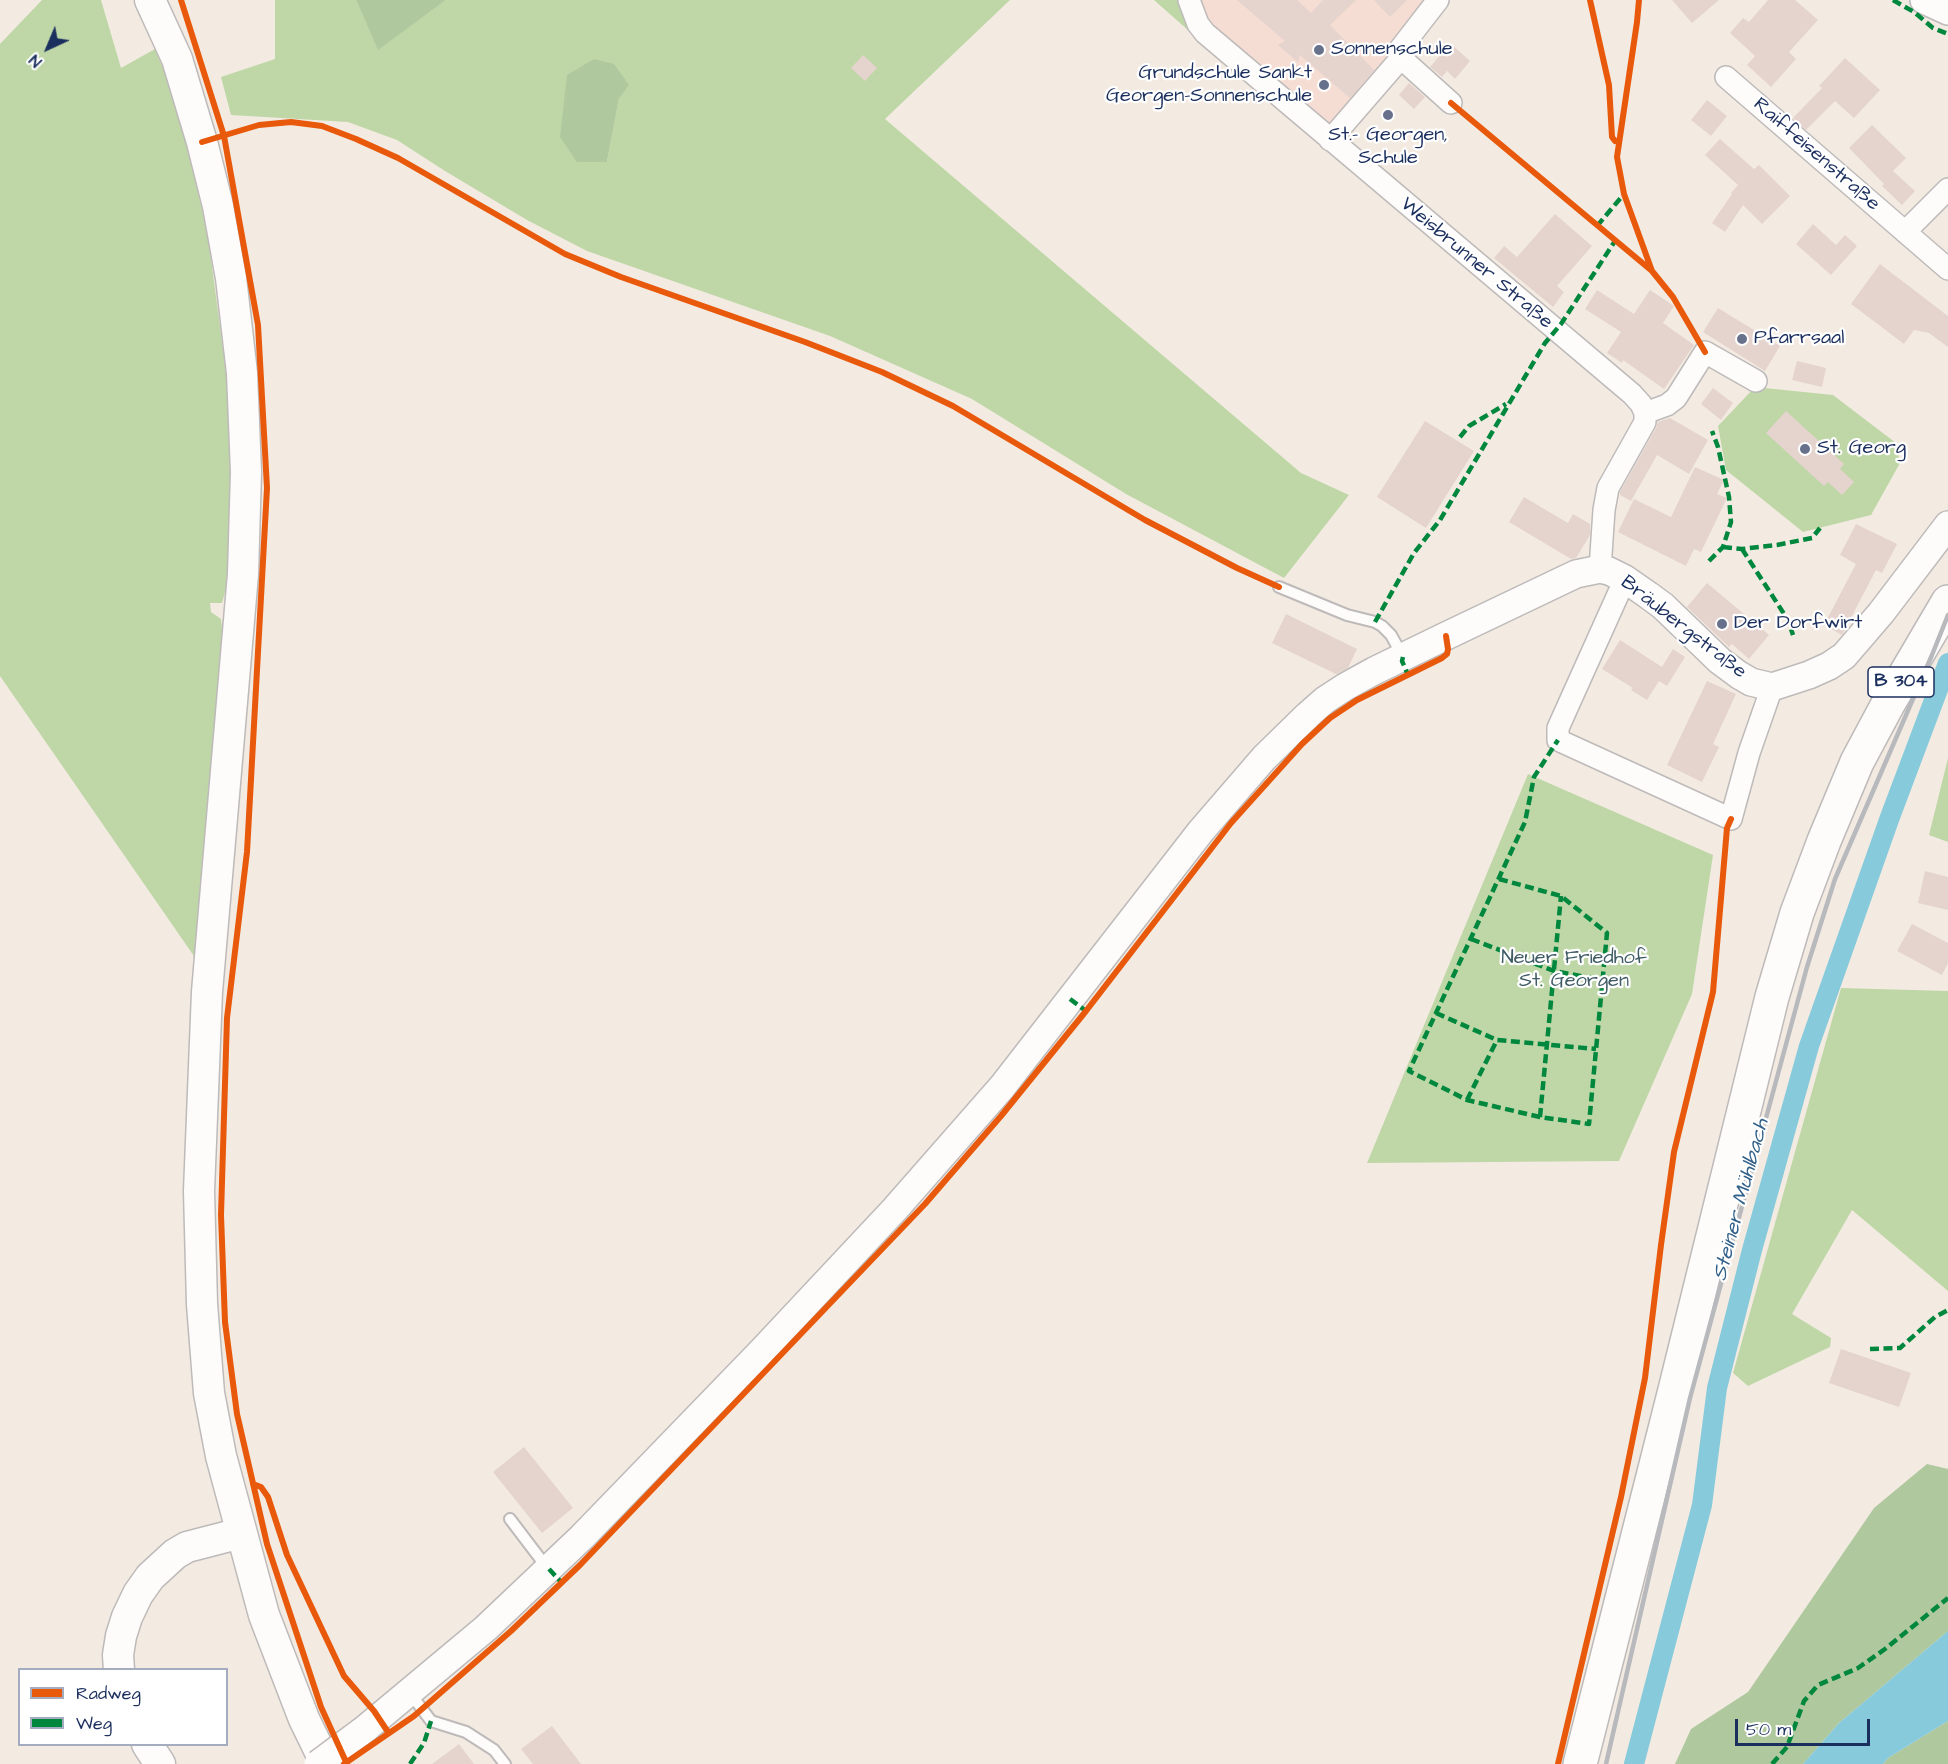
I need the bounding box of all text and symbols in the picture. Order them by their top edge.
north arrow [18,18,78,78]
place label: Sonnenschule [1331,38,1453,62]
marker: Sonnenschule [1312,43,1326,57]
text: N [24,50,47,72]
place label: Grundschule Sankt Georgen-Sonnenschule [1106,62,1312,109]
marker: Grundschule Sankt Georgen-Sonnenschule [1317,78,1331,92]
street label: Raiffeisenstraße [1748,93,1884,217]
marker: St.- Georgen, Schule [1381,108,1395,122]
place label: St.- Georgen, Schule [1328,124,1448,171]
street label: Weisbrunner Straße [1395,193,1557,335]
place label: Pfarrsaal [1754,327,1844,351]
marker: Pfarrsaal [1735,332,1749,346]
place label: St. Georg [1817,437,1906,461]
marker: St. Georg [1798,442,1812,456]
street label: Bräubergstraße [1615,571,1751,685]
place label: Der Dorfwirt [1734,612,1862,636]
marker: Der Dorfwirt [1715,617,1729,631]
road number: B 304 [1868,667,1934,697]
park label: Neuer Friedhof St. Georgen [1501,947,1647,994]
water label: Steiner Mühlbach [1708,1116,1776,1284]
legend [18,1668,228,1746]
text: Radweg [76,1681,141,1706]
scale bar [1738,1707,1873,1745]
text: Weg [76,1711,112,1736]
text: 50 m [1746,1717,1791,1742]

